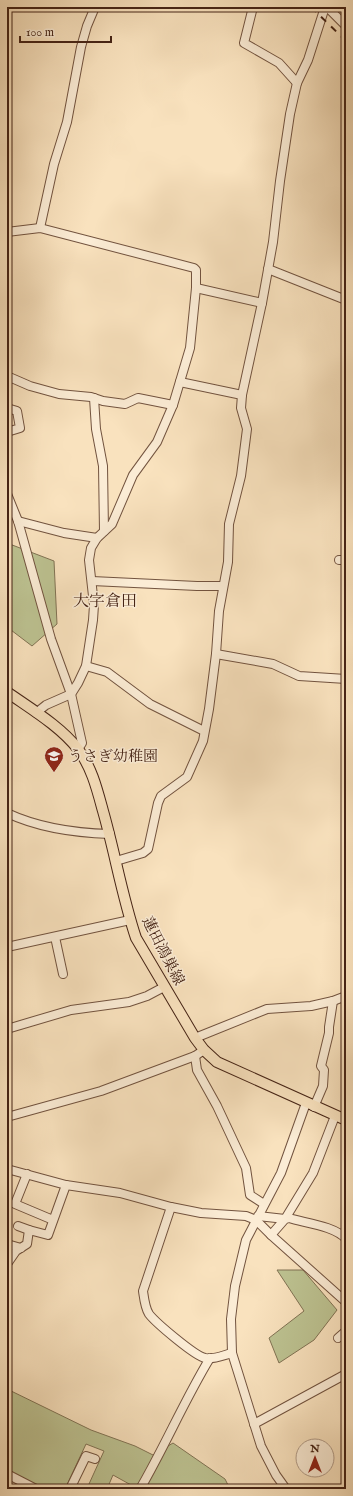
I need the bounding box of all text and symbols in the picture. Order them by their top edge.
scale bar [20,18,111,44]
text: 100 m [26,25,54,40]
district label: 大字倉田 [73,592,137,612]
school or university icon: うさぎ幼稚園 [43,745,65,773]
place label: うさぎ幼稚園 [68,747,158,766]
street label: 蓮田鴻巣線 [138,913,188,989]
north arrow [295,1438,335,1478]
text: N [309,1442,320,1456]

